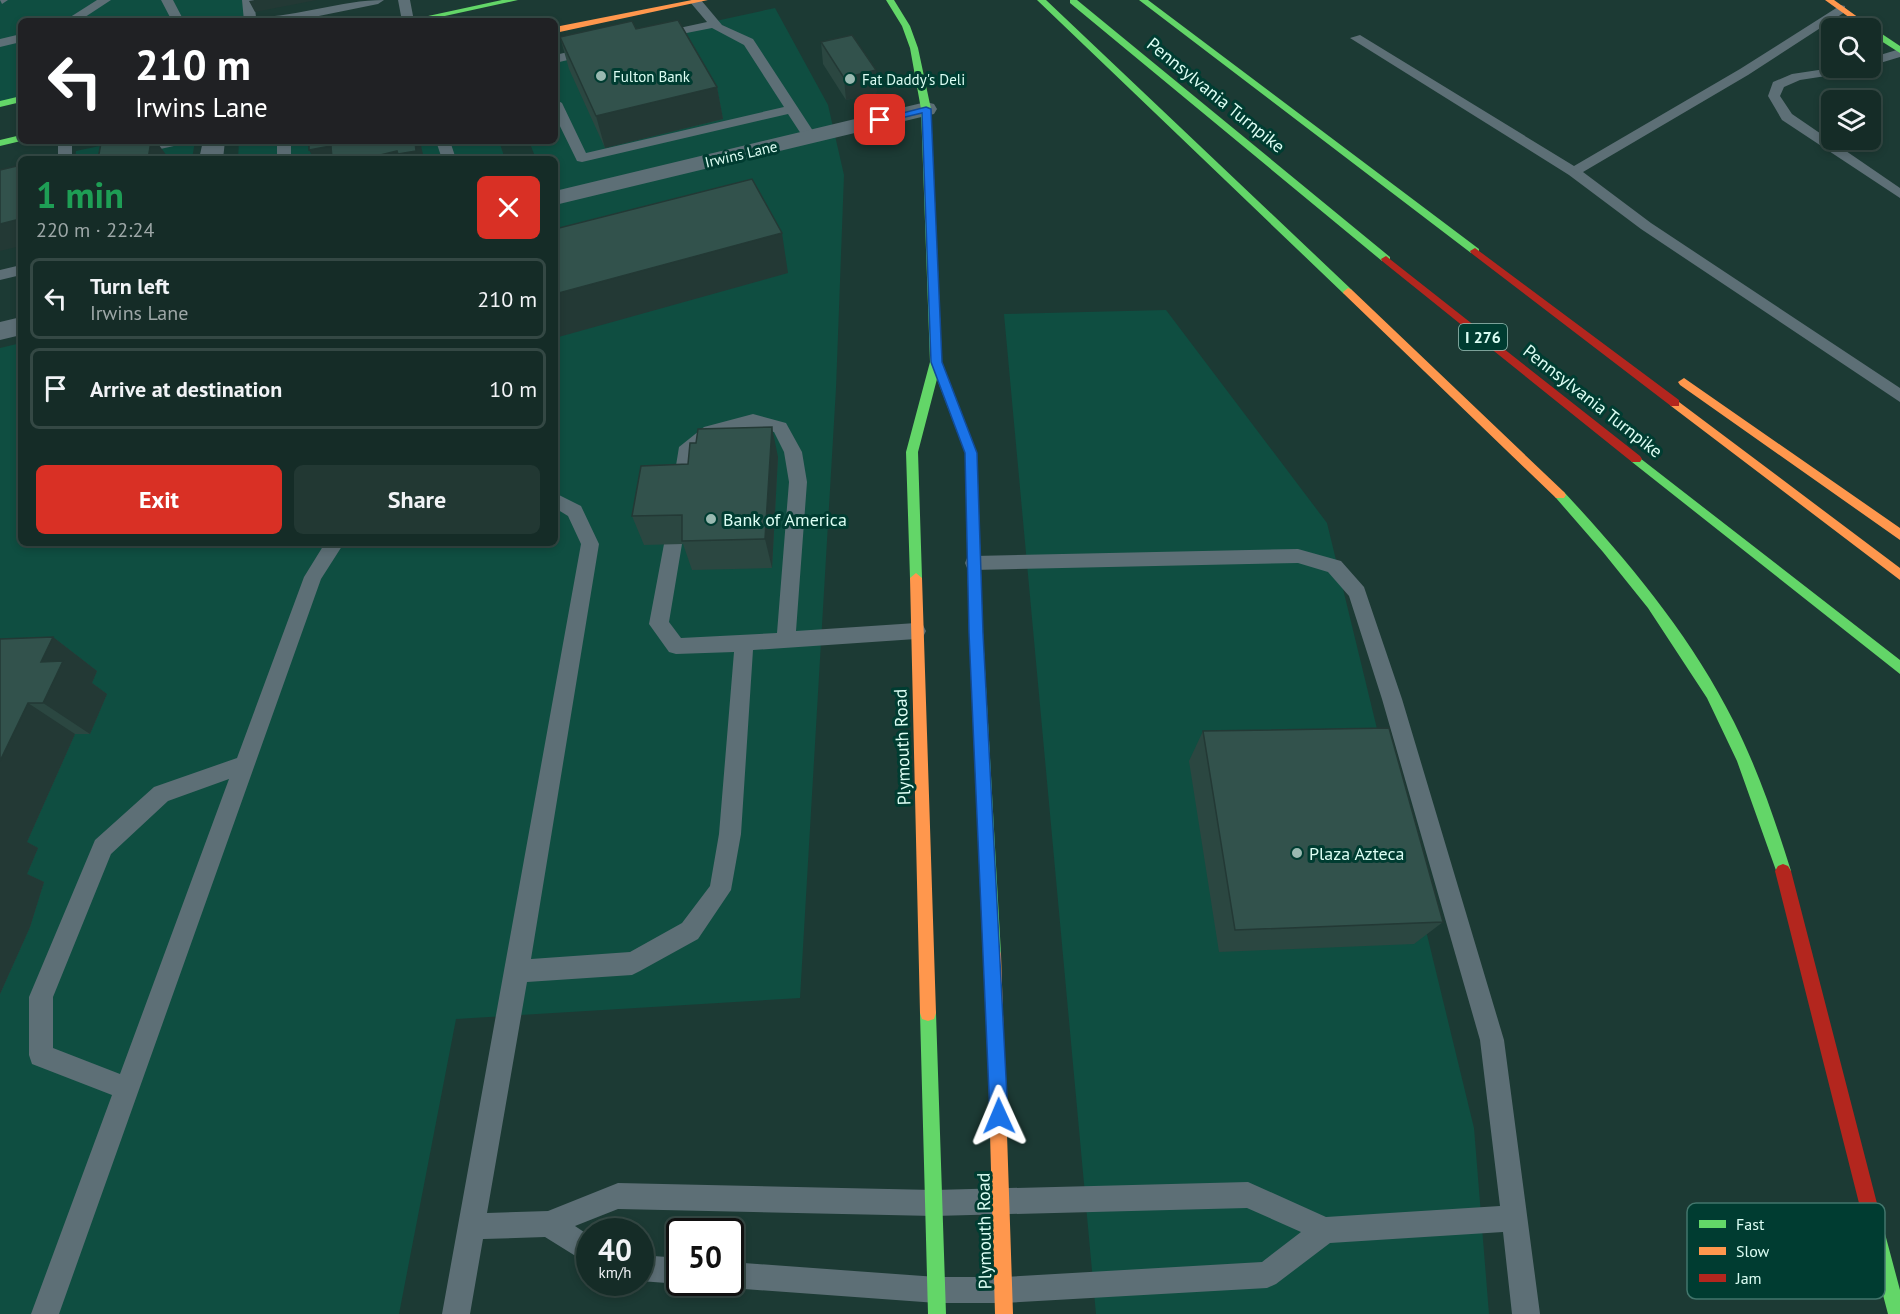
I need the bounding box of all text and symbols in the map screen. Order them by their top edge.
map controls [1821,18,1881,150]
button: search [1821,18,1881,78]
street label: Pennsylvania Turnpike [1142,32,1290,158]
text: 210 m [135,37,251,92]
icon: left [36,42,114,120]
place label: Fulton Bank [613,67,691,86]
marker: Fulton Bank [594,69,608,83]
place label: Fat Daddy's Deli [862,70,965,89]
marker: Fat Daddy's Deli [843,72,857,86]
text: Irwins Lane [135,90,268,124]
button: layers [1821,90,1881,150]
pin [854,94,905,145]
icon: arrive [863,103,896,136]
street label: Irwins Lane [703,136,779,172]
text: 1 min [36,171,124,218]
button: close [477,176,540,239]
text: 220 m · 22:24 [36,217,154,243]
text: Turn left [90,272,170,300]
icon: left [39,282,72,315]
text: 210 m [477,285,537,313]
text: Irwins Lane [90,300,188,326]
road number: I 276 [1459,324,1507,350]
street label: Pennsylvania Turnpike [1519,339,1667,463]
icon: arrive [39,372,72,405]
text: Arrive at destination [90,375,282,403]
text: 10 m [489,375,537,403]
button: Exit [36,465,282,534]
button: Share [294,465,540,534]
place label: Bank of America [723,508,847,531]
marker: Bank of America [704,512,718,526]
street label: Plymouth Road [888,688,916,806]
place label: Plaza Azteca [1309,842,1405,865]
marker: Plaza Azteca [1290,846,1304,860]
position arrow [967,1084,1031,1148]
street label: Plymouth Road [971,1173,997,1289]
legend [1687,1203,1885,1299]
text: Fast [1736,1214,1765,1234]
speed limit sign: 50 [666,1218,744,1296]
text: 40 [598,1230,632,1269]
text: Slow [1736,1241,1770,1261]
text: km/h [599,1263,631,1282]
text: Jam [1735,1268,1762,1288]

